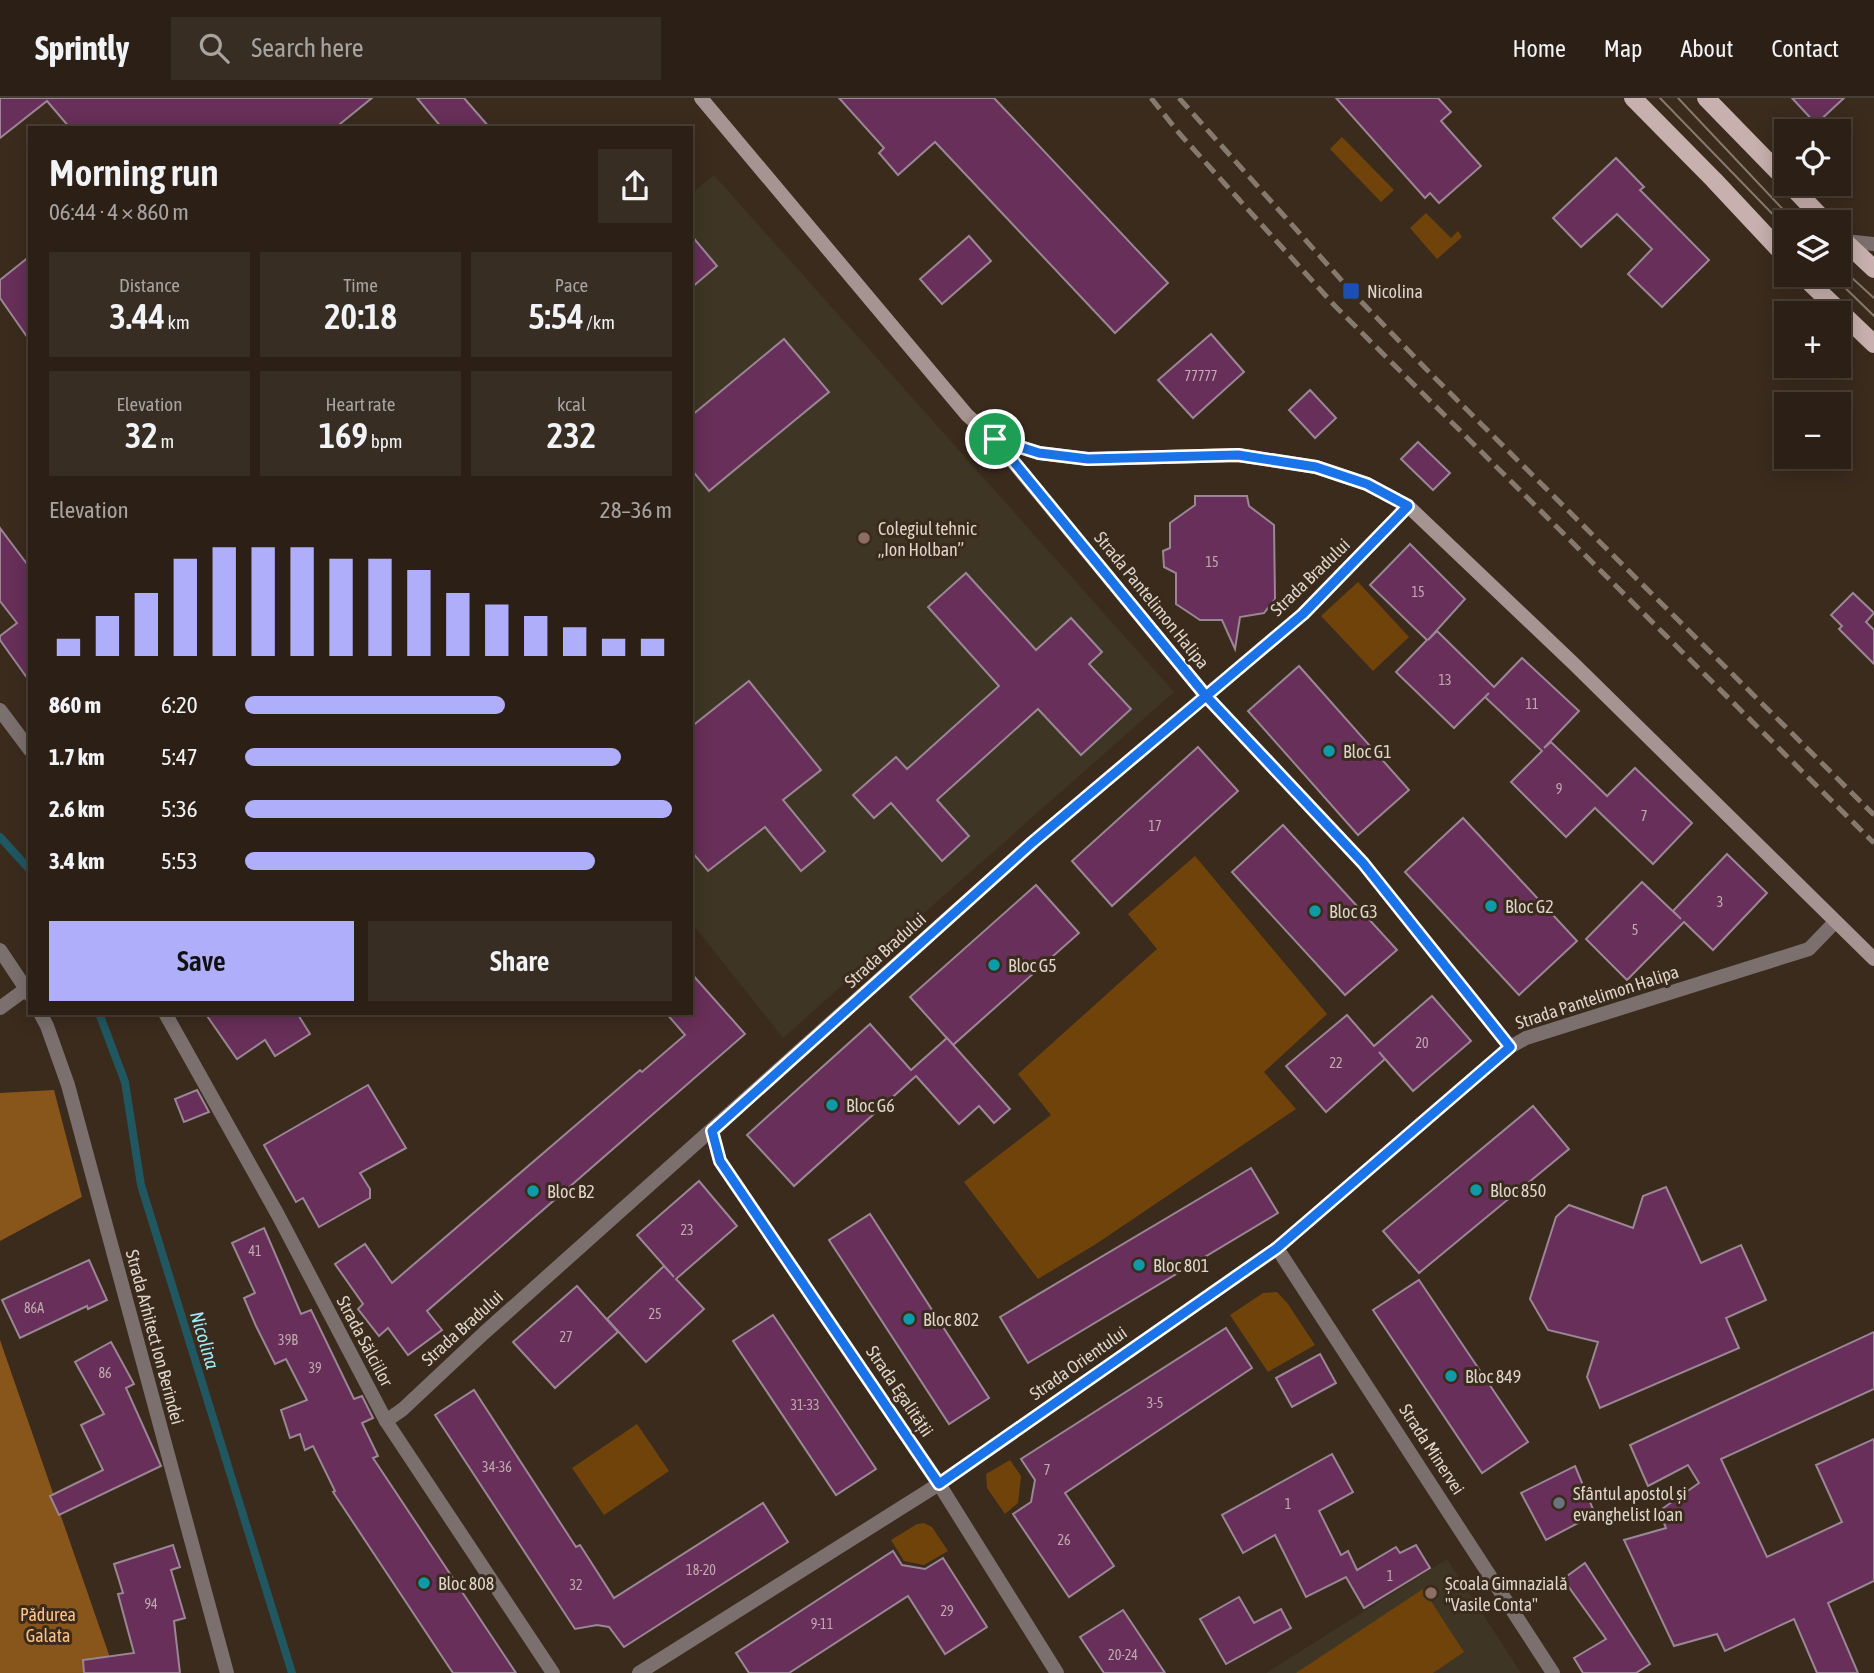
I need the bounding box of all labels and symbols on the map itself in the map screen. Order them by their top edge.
marker: Nicolina [1341,281,1361,301]
place label: Nicolina [1367,281,1423,302]
house number: 77777 [1185,368,1217,384]
pin [965,409,1025,469]
place label: Colegiul tehnic „Ion Holban” [878,518,977,560]
street label: Strada Pantelimon Halipa [1090,527,1214,673]
marker: Colegiul tehnic „Ion Holban” [856,530,872,546]
street label: Strada Bradului [1266,534,1354,620]
house number: 15 [1205,554,1219,570]
house number: 15 [1411,584,1425,600]
house number: 13 [1438,672,1452,688]
house number: 11 [1525,696,1539,712]
place label: Bloc G1 [1343,741,1392,762]
marker: Bloc G1 [1321,743,1337,759]
house number: 9 [1556,781,1562,797]
house number: 7 [1641,808,1647,824]
house number: 17 [1148,818,1162,834]
house number: 3 [1717,894,1723,910]
place label: Bloc G2 [1505,896,1554,917]
marker: Bloc G2 [1483,898,1499,914]
place label: Bloc G3 [1329,901,1378,922]
marker: Bloc G3 [1307,903,1323,919]
street label: Strada Bradului [840,908,930,992]
house number: 5 [1632,922,1638,938]
place label: Bloc G5 [1008,955,1057,976]
marker: Bloc G5 [986,957,1002,973]
street label: Strada Pantelimon Halipa [1513,961,1681,1033]
house number: 20 [1415,1035,1429,1051]
house number: 22 [1329,1055,1343,1071]
place label: Bloc G6 [846,1095,895,1116]
marker: Bloc G6 [824,1097,840,1113]
place label: Bloc 850 [1490,1180,1546,1201]
place label: Bloc B2 [547,1181,595,1202]
marker: Bloc 850 [1468,1182,1484,1198]
marker: Bloc B2 [525,1183,541,1199]
house number: 23 [680,1222,694,1238]
house number: 41 [248,1243,262,1259]
street label: Strada Arhitect Ion Berindei [122,1247,188,1427]
place label: Bloc 801 [1153,1255,1209,1276]
marker: Bloc 801 [1131,1257,1147,1273]
street label: Strada Bradului [417,1286,507,1370]
street label: Strada Sălciilor [332,1292,398,1390]
house number: 86A [24,1300,44,1316]
house number: 25 [648,1306,662,1322]
water label: Nicolina [186,1309,224,1372]
place label: Bloc 802 [923,1309,979,1330]
marker: Bloc 802 [901,1311,917,1327]
street label: Strada Orientului [1025,1322,1131,1404]
house number: 27 [559,1329,573,1345]
house number: 39B [278,1332,298,1348]
street label: Strada Egalității [862,1342,938,1440]
house number: 39 [308,1360,322,1376]
house number: 86 [98,1365,112,1381]
place label: Bloc 849 [1465,1366,1521,1387]
marker: Bloc 849 [1443,1368,1459,1384]
house number: 3-5 [1147,1395,1163,1411]
house number: 31-33 [790,1397,820,1413]
street label: Strada Minervei [1395,1400,1469,1498]
house number: 34-36 [482,1459,512,1475]
house number: 7 [1044,1462,1050,1478]
place label: Sfântul apostol și evanghelist Ioan [1573,1483,1687,1525]
marker: Sfântul apostol și evanghelist Ioan [1551,1495,1567,1511]
house number: 1 [1285,1496,1291,1512]
house number: 26 [1057,1532,1071,1548]
house number: 18-20 [686,1562,716,1578]
house number: 1 [1387,1568,1393,1584]
place label: Bloc 808 [438,1573,494,1594]
place label: Școala Gimnazială "Vasile Conta" [1445,1573,1568,1615]
marker: Bloc 808 [416,1575,432,1591]
house number: 32 [569,1577,583,1593]
marker: Școala Gimnazială "Vasile Conta" [1423,1585,1439,1601]
house number: 94 [144,1596,158,1612]
house number: 29 [940,1603,954,1619]
park label: Pădurea Galata [20,1604,76,1646]
house number: 9-11 [811,1616,833,1632]
house number: 20-24 [1108,1647,1138,1663]

